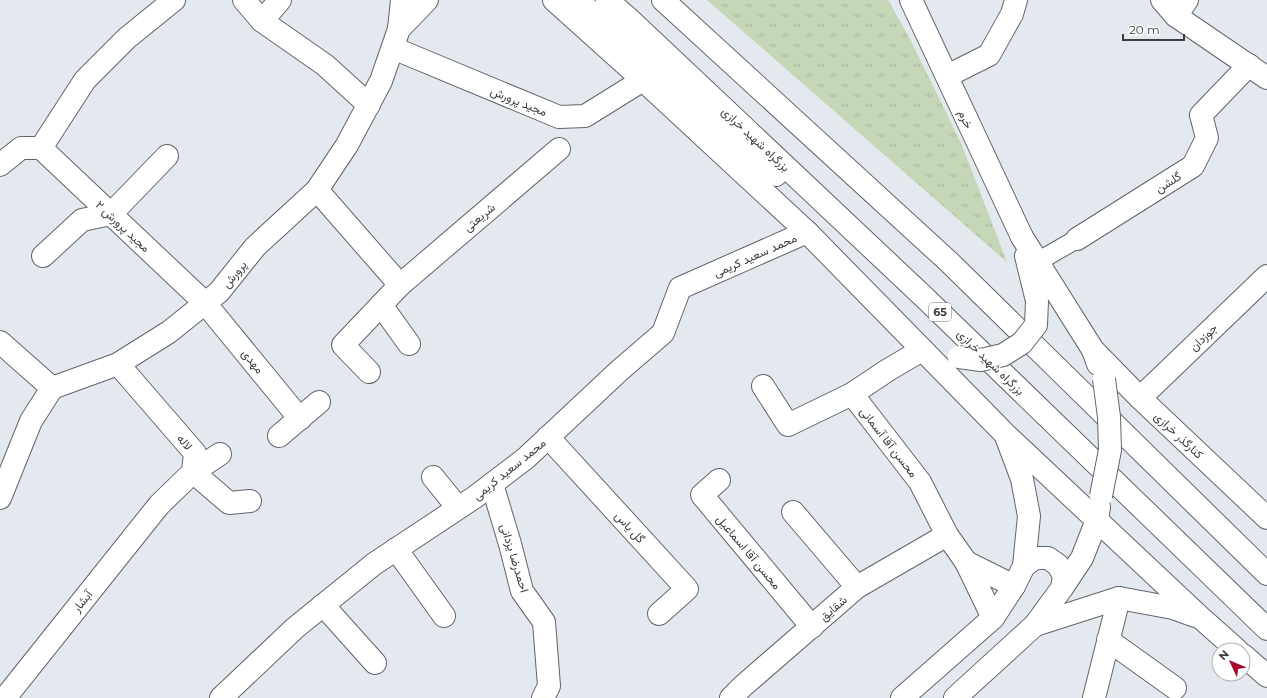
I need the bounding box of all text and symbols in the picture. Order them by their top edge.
scale bar [1123,16,1184,42]
text: 20 m [1129,22,1160,37]
street label: مجید پرورش [488,83,550,120]
street label: بزرگراه شهید خرازی [718,103,793,175]
street label: خرم [954,107,977,131]
street label: گلشن [1152,168,1184,197]
street label: مجید پرورش ۲ [92,197,153,256]
street label: شریعتی [460,199,499,235]
street label: محمد سعید کریمی [711,230,799,281]
street label: پرورش [218,257,250,292]
road number: 65 [929,303,951,321]
street label: جوزدان [1186,320,1221,355]
street label: بزرگراه شهید خرازی [953,326,1028,399]
street label: مهدی [238,346,267,377]
street label: محسن آقا آسمانی [856,404,921,481]
street label: کنارگذر خرازی [1151,408,1207,462]
street label: لاله [174,431,196,453]
street label: محمد سعید کریمی [469,435,549,504]
street label: گل یاس [611,508,648,547]
street label: محسن آقا اسماعیل [713,512,785,593]
street label: احمدرضا یزدانی [496,522,533,595]
street label: آبشار [68,586,97,616]
street label: شقایق [816,592,850,625]
north arrow [1211,642,1251,682]
text: N [1216,647,1232,663]

